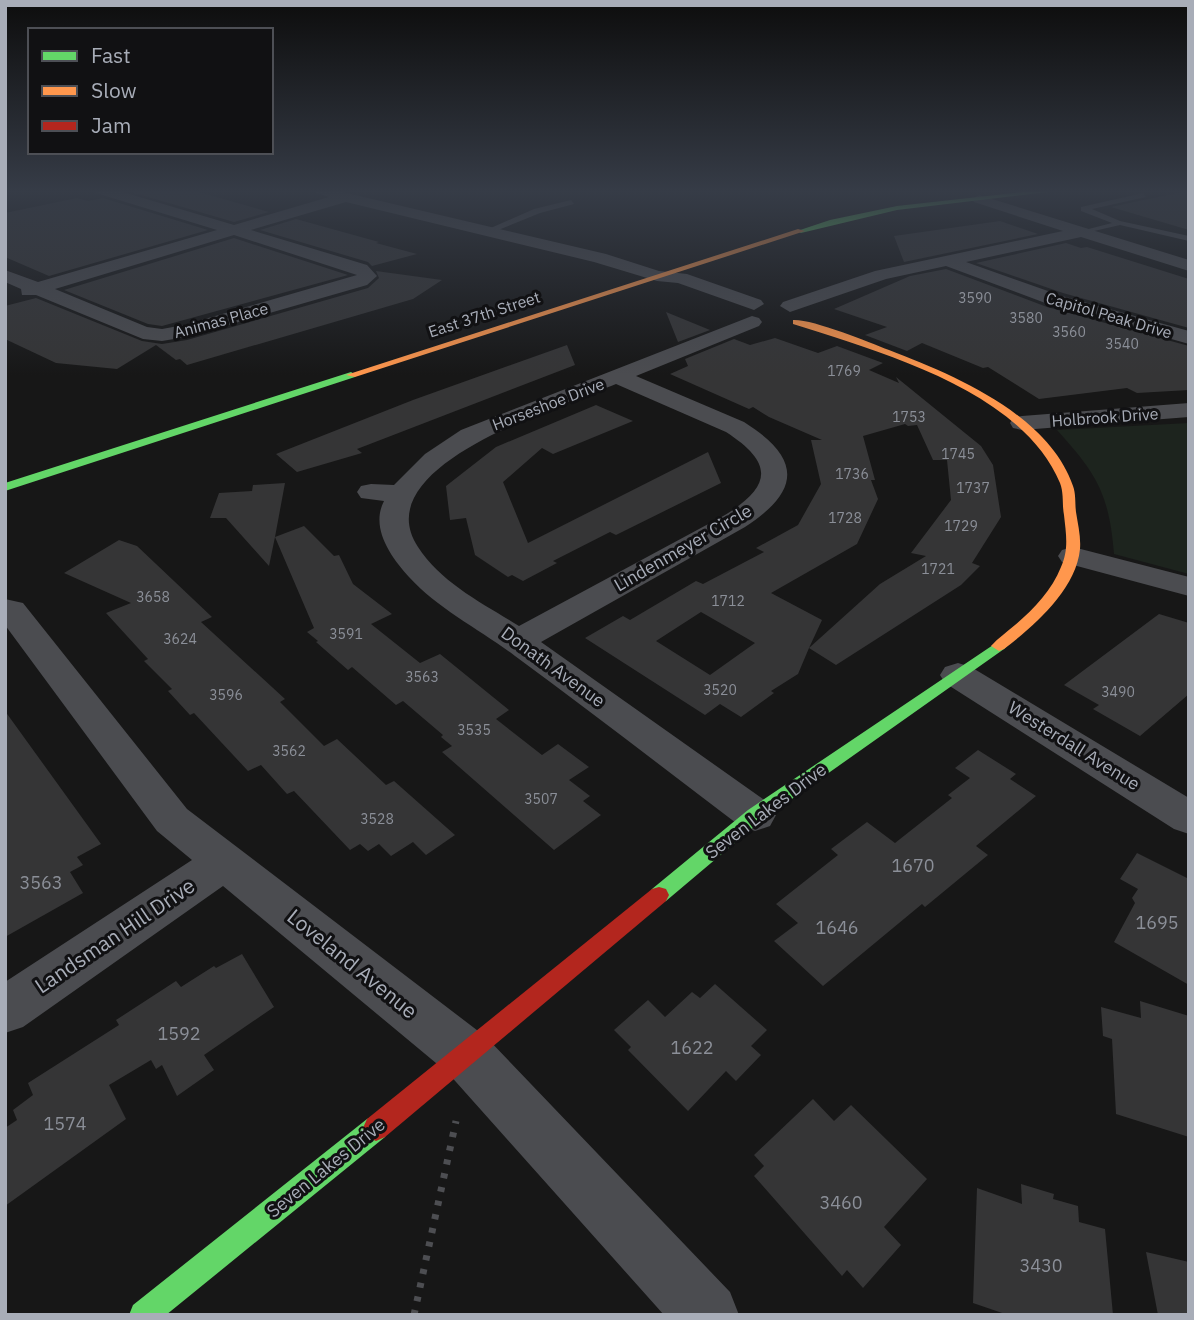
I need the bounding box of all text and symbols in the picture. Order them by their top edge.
legend [28,28,273,154]
text: Fast [91,41,131,69]
text: Slow [91,76,137,104]
text: Jam [91,111,131,139]
street label: East 37th Street [426,286,542,342]
street label: Capitol Peak Drive [1044,287,1175,343]
house number: 3590 [958,289,992,307]
street label: Animas Place [172,298,271,342]
house number: 3580 [1009,309,1043,327]
house number: 3560 [1052,323,1086,341]
house number: 3540 [1105,335,1139,353]
house number: 1769 [827,362,861,380]
street label: Horseshoe Drive [489,373,607,435]
street label: Holbrook Drive [1051,403,1159,431]
house number: 1753 [892,408,926,426]
house number: 1745 [941,445,975,463]
house number: 1736 [835,465,869,483]
house number: 1737 [956,479,990,497]
street label: Lindenmeyer Circle [610,499,756,596]
house number: 1728 [828,509,862,527]
house number: 1729 [944,517,978,535]
house number: 1721 [921,560,955,578]
house number: 3658 [136,588,170,606]
house number: 1712 [711,592,745,610]
street label: Donath Avenue [497,621,610,712]
house number: 3591 [329,625,363,643]
house number: 3624 [163,630,197,648]
house number: 3563 [405,668,439,686]
house number: 3520 [703,681,737,699]
house number: 3490 [1101,683,1135,701]
house number: 3596 [209,686,243,704]
street label: Westerdall Avenue [1004,696,1144,795]
house number: 3535 [457,721,491,739]
house number: 3562 [272,742,306,760]
street label: Seven Lakes Drive [701,757,831,864]
house number: 3507 [524,790,558,808]
house number: 3528 [360,810,394,828]
house number: 1670 [891,854,935,877]
house number: 3563 [19,871,63,894]
street label: Landsman Hill Drive [29,871,200,999]
street label: Loveland Avenue [282,902,424,1024]
house number: 1695 [1135,911,1179,934]
house number: 1646 [815,916,859,939]
house number: 1592 [157,1022,201,1045]
house number: 1622 [670,1036,714,1059]
house number: 1574 [43,1112,87,1135]
street label: Seven Lakes Drive [262,1113,390,1222]
house number: 3460 [819,1191,863,1214]
house number: 3430 [1019,1254,1063,1277]

